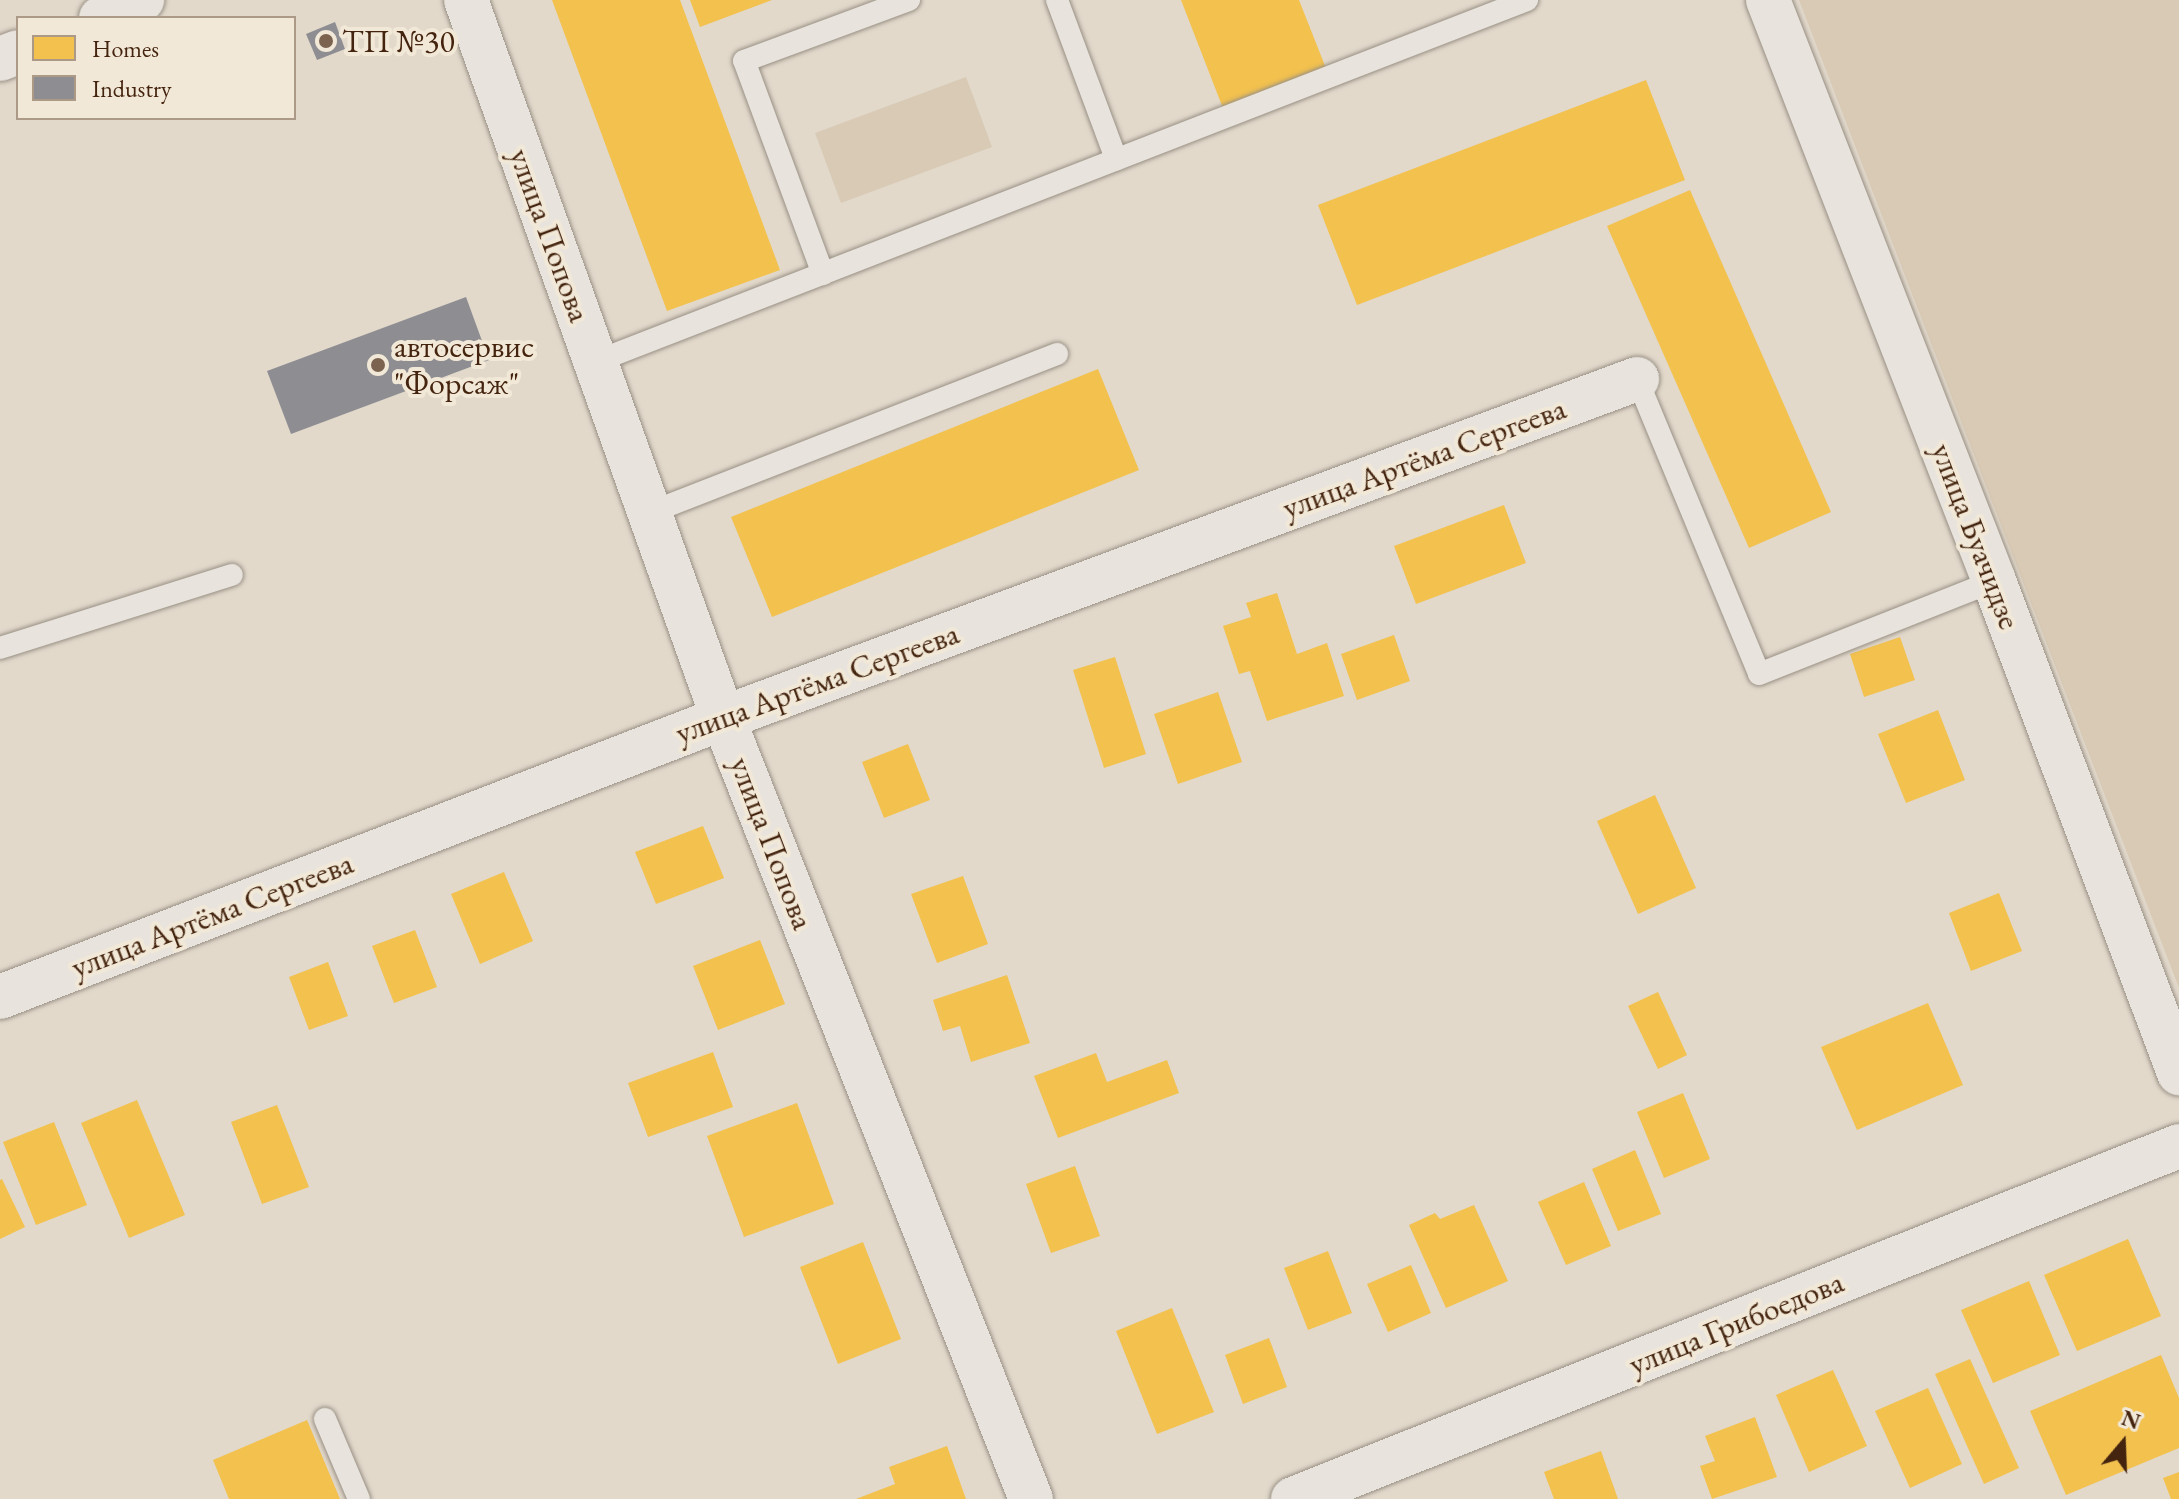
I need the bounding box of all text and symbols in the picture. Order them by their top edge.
legend [16,16,296,120]
place label: ТП №30 [342,22,455,60]
marker: ТП №30 [317,32,335,50]
text: Homes [92,33,159,64]
text: Industry [92,73,171,104]
street label: улица Попова [501,143,599,327]
place label: автосервис "Форсаж" [394,328,534,403]
marker: автосервис "Форсаж" [369,356,387,374]
street label: улица Артёма Сергеева [1277,389,1571,527]
street label: улица Буачидзе [1923,438,2029,634]
street label: улица Артёма Сергеева [670,614,964,752]
street label: улица Попова [722,751,822,935]
street label: улица Артёма Сергеева [66,844,358,986]
street label: улица Грибоедова [1623,1262,1849,1384]
north arrow [2083,1403,2163,1483]
text: N [2118,1403,2144,1436]

